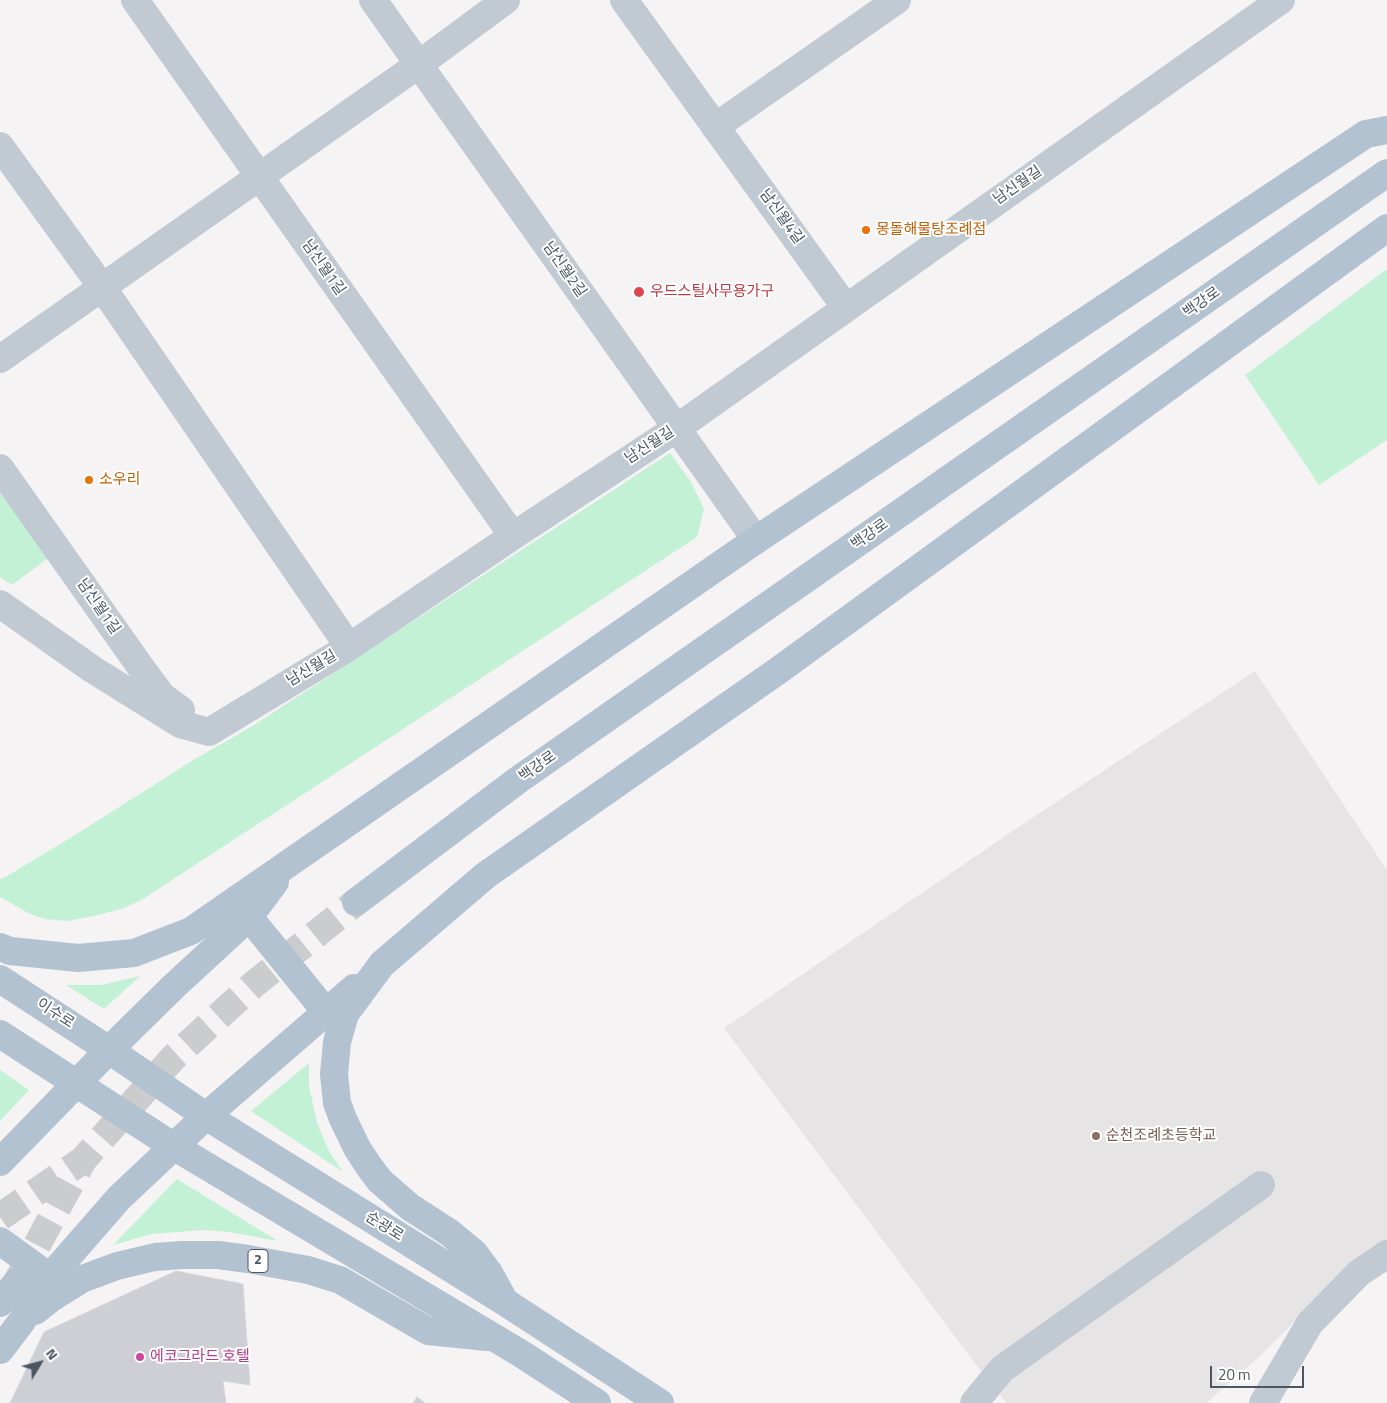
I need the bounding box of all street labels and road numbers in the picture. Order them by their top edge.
street label: 남신월길 [990,163,1046,209]
street label: 남신월4길 [755,186,807,248]
street label: 남신월1길 [297,237,349,299]
street label: 남신월2길 [538,239,590,301]
street label: 백강로 [1180,284,1224,322]
street label: 남신월길 [622,423,678,469]
street label: 백강로 [848,516,892,554]
street label: 남신월1길 [72,576,124,638]
street label: 남신월길 [284,647,340,691]
street label: 백강로 [516,748,560,786]
street label: 이수로 [33,995,77,1033]
street label: 순광로 [362,1208,406,1246]
road number: 2 [248,1250,268,1272]

